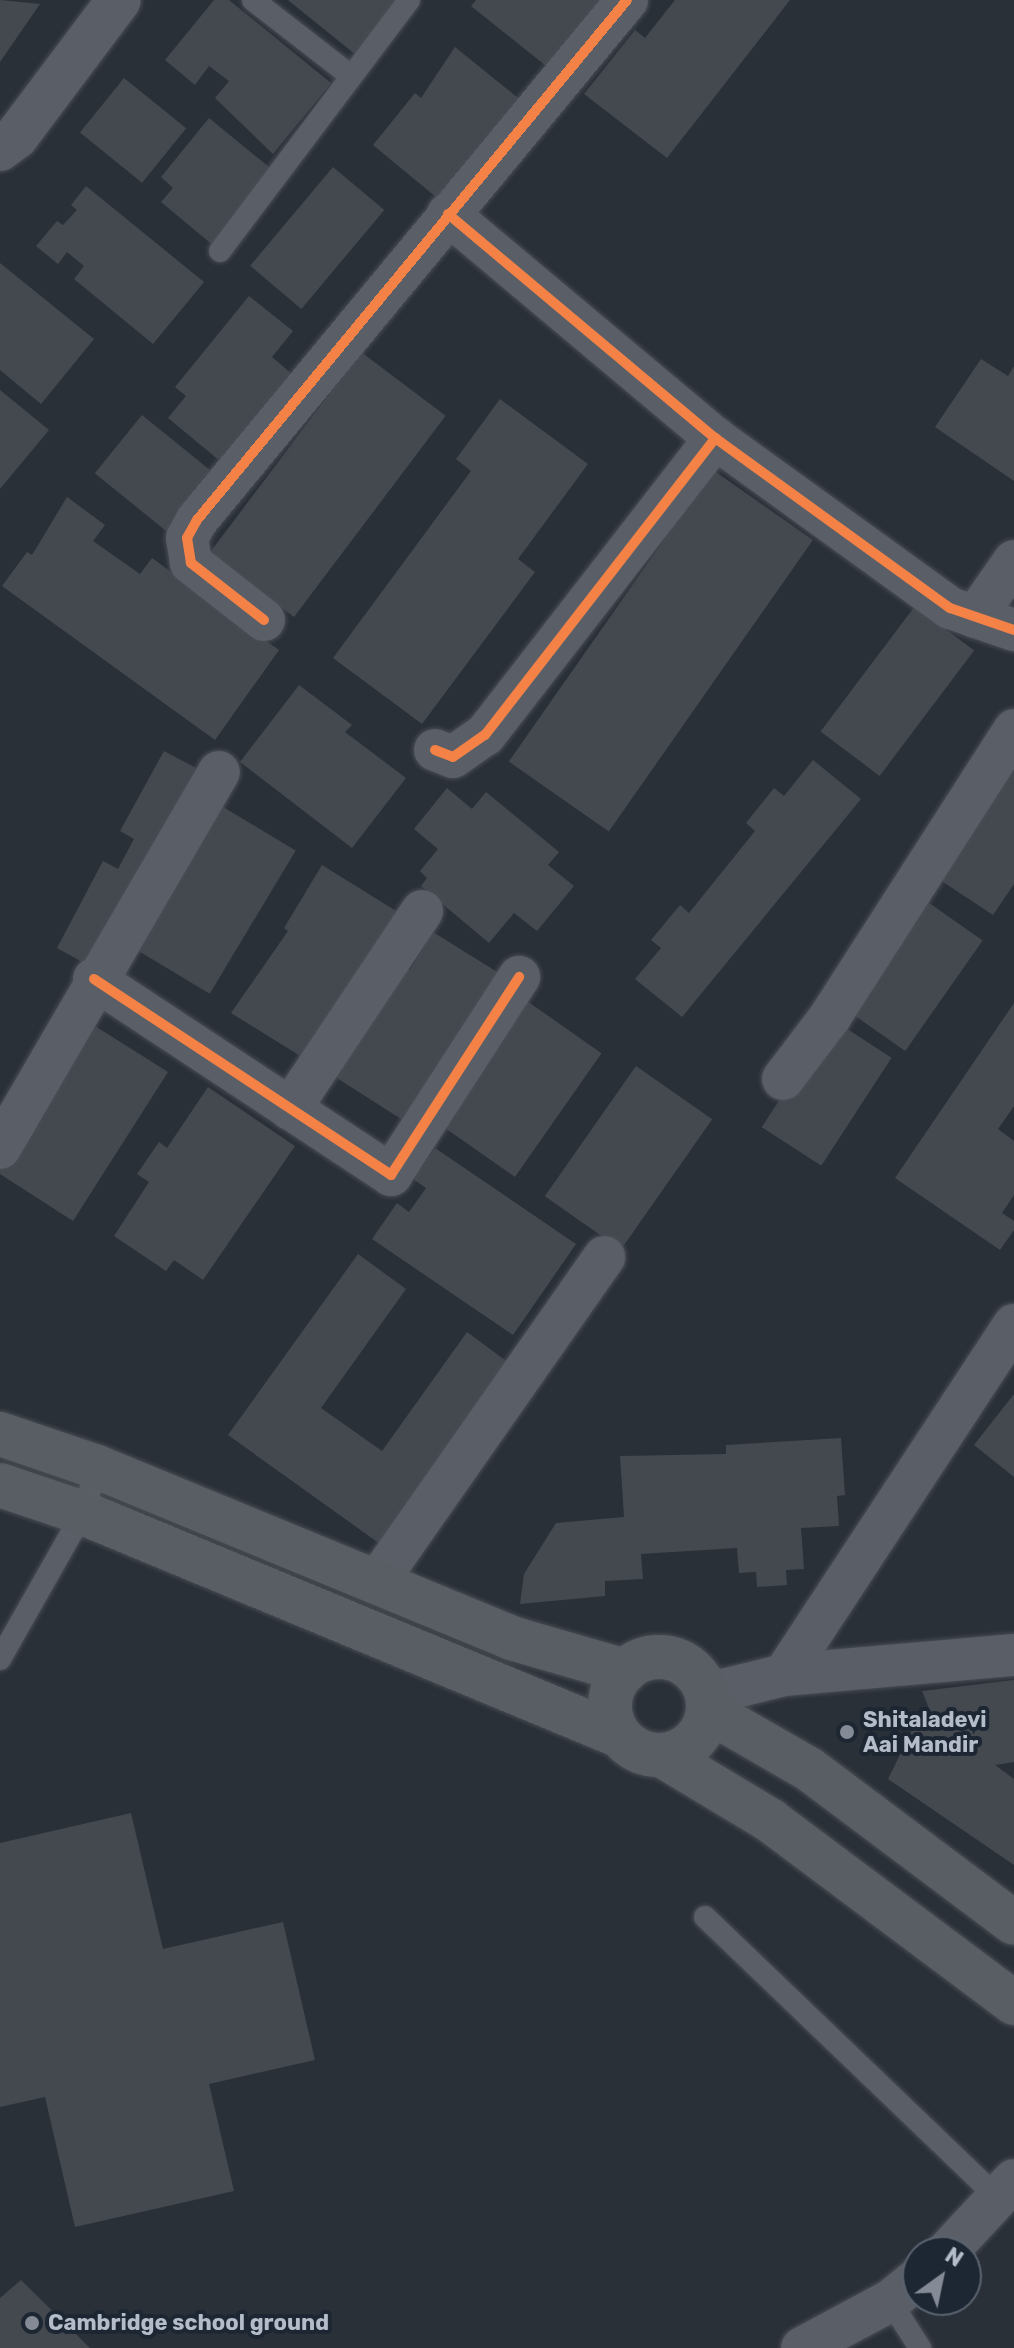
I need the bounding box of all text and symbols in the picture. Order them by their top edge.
place label: Shitaladevi Aai Mandir [863,1706,987,1758]
marker: Shitaladevi Aai Mandir [838,1723,856,1741]
north arrow [902,2236,982,2316]
text: N [940,2241,968,2273]
place label: Cambridge school ground [48,2310,329,2336]
marker: Cambridge school ground [23,2314,41,2332]

